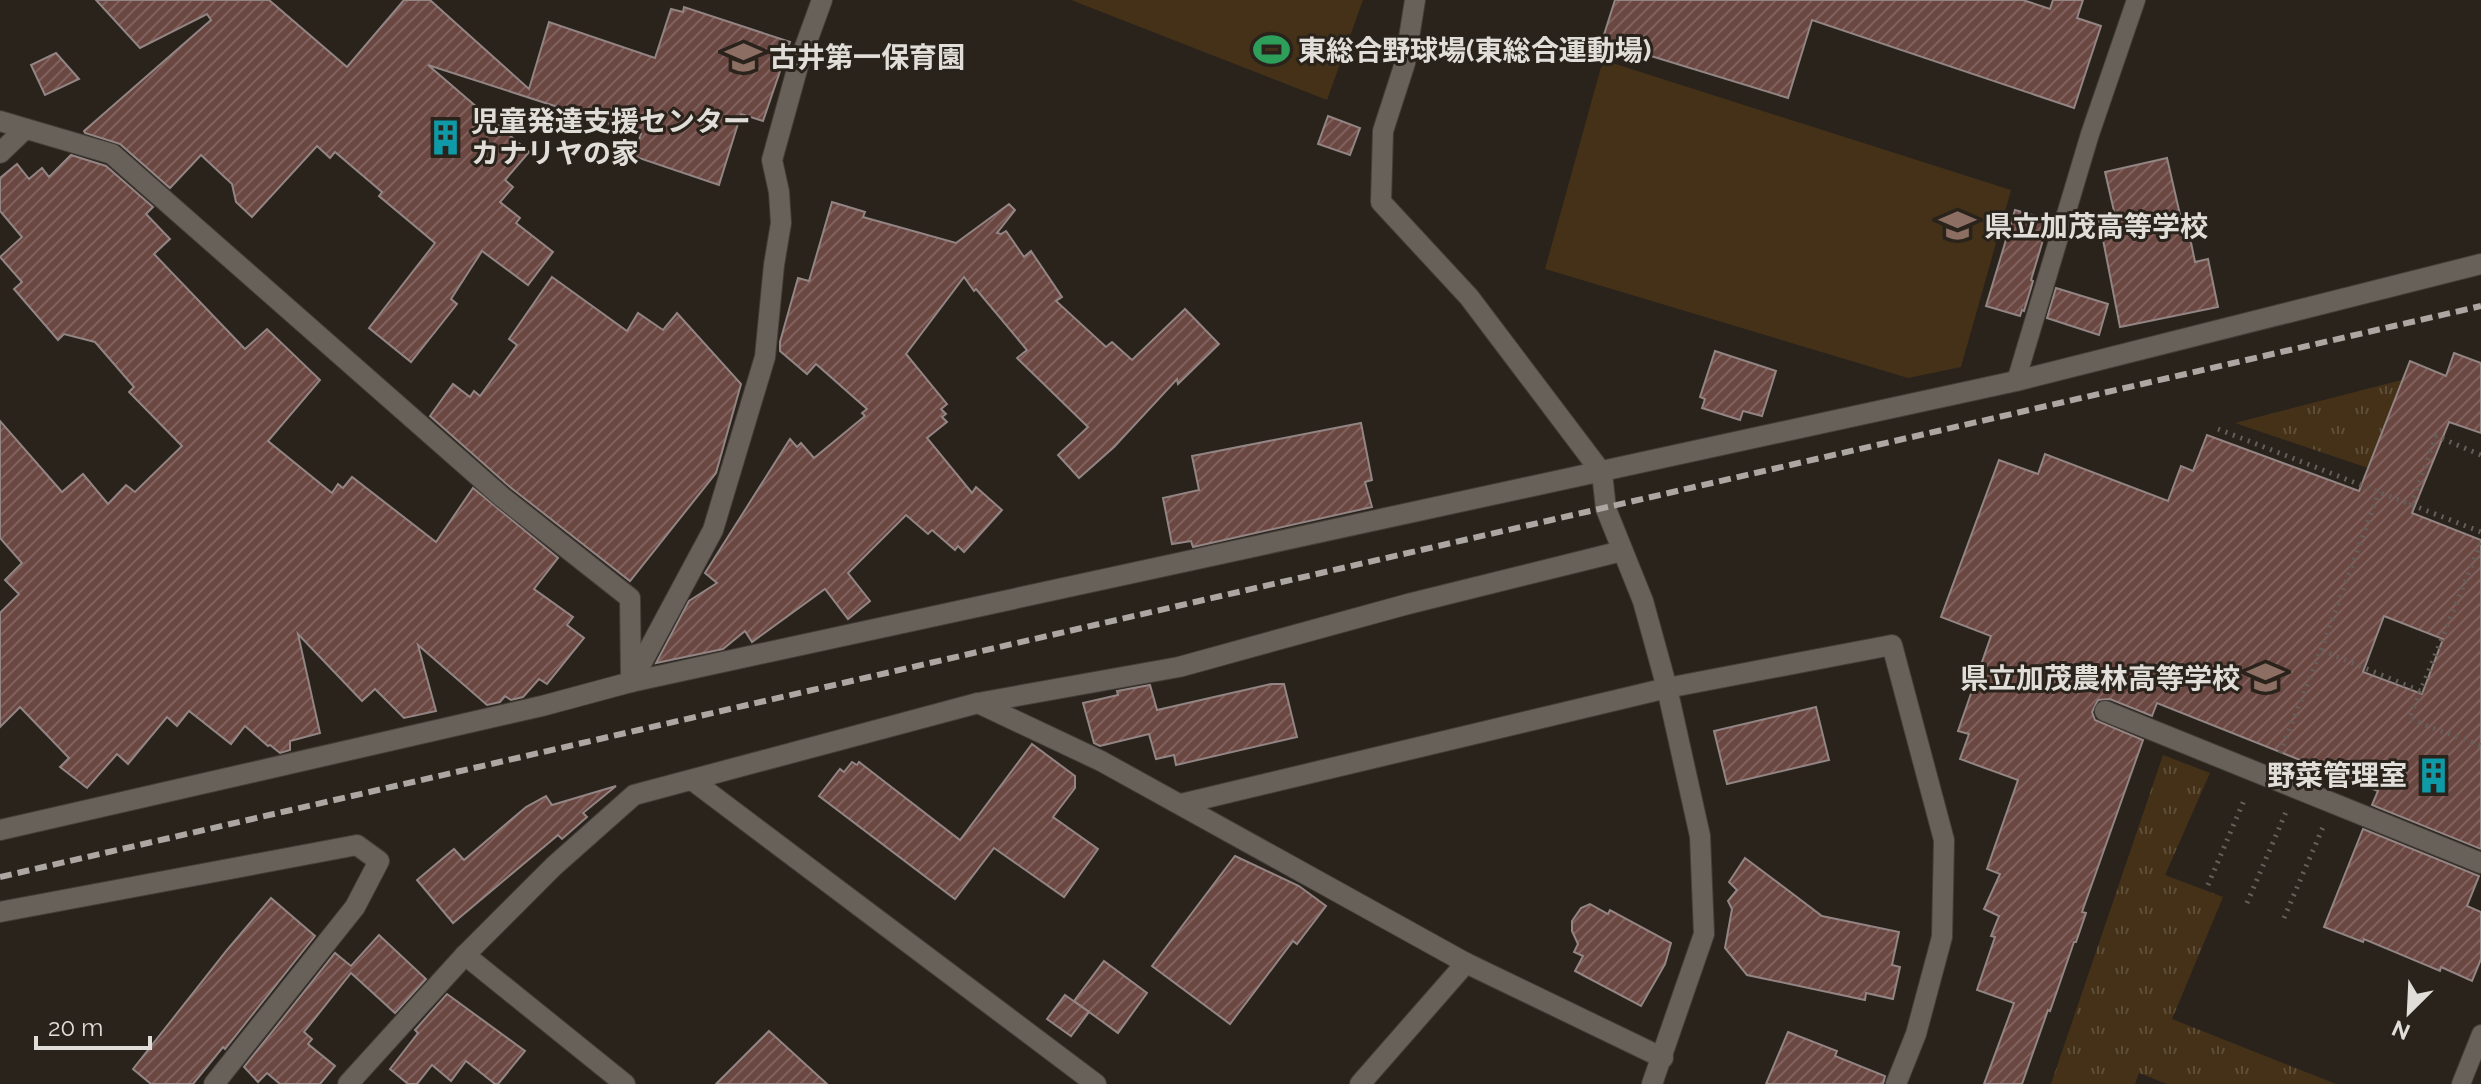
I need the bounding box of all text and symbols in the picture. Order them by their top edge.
sports icon: 東総合野球場(東総合運動場) [1253,31,1291,69]
place label: 東総合野球場(東総合運動場) [1298,34,1651,67]
school or university icon: 古井第一保育園 [724,38,762,76]
place label: 古井第一保育園 [769,41,965,74]
place label: 児童発達支援センター カナリヤの家 [471,105,751,170]
building icon: 児童発達支援センター カナリヤの家 [426,118,464,156]
school or university icon: 県立加茂高等学校 [1939,207,1977,245]
place label: 県立加茂高等学校 [1984,210,2208,243]
school or university icon: 県立加茂農林高等学校 [2247,659,2285,697]
place label: 県立加茂農林高等学校 [1960,662,2240,695]
building icon: 野菜管理室 [2414,756,2452,794]
place label: 野菜管理室 [2267,759,2407,792]
north arrow [2369,972,2449,1052]
scale bar [36,1000,150,1050]
text: 20 m [48,1013,103,1042]
text: N [2388,1015,2414,1046]

